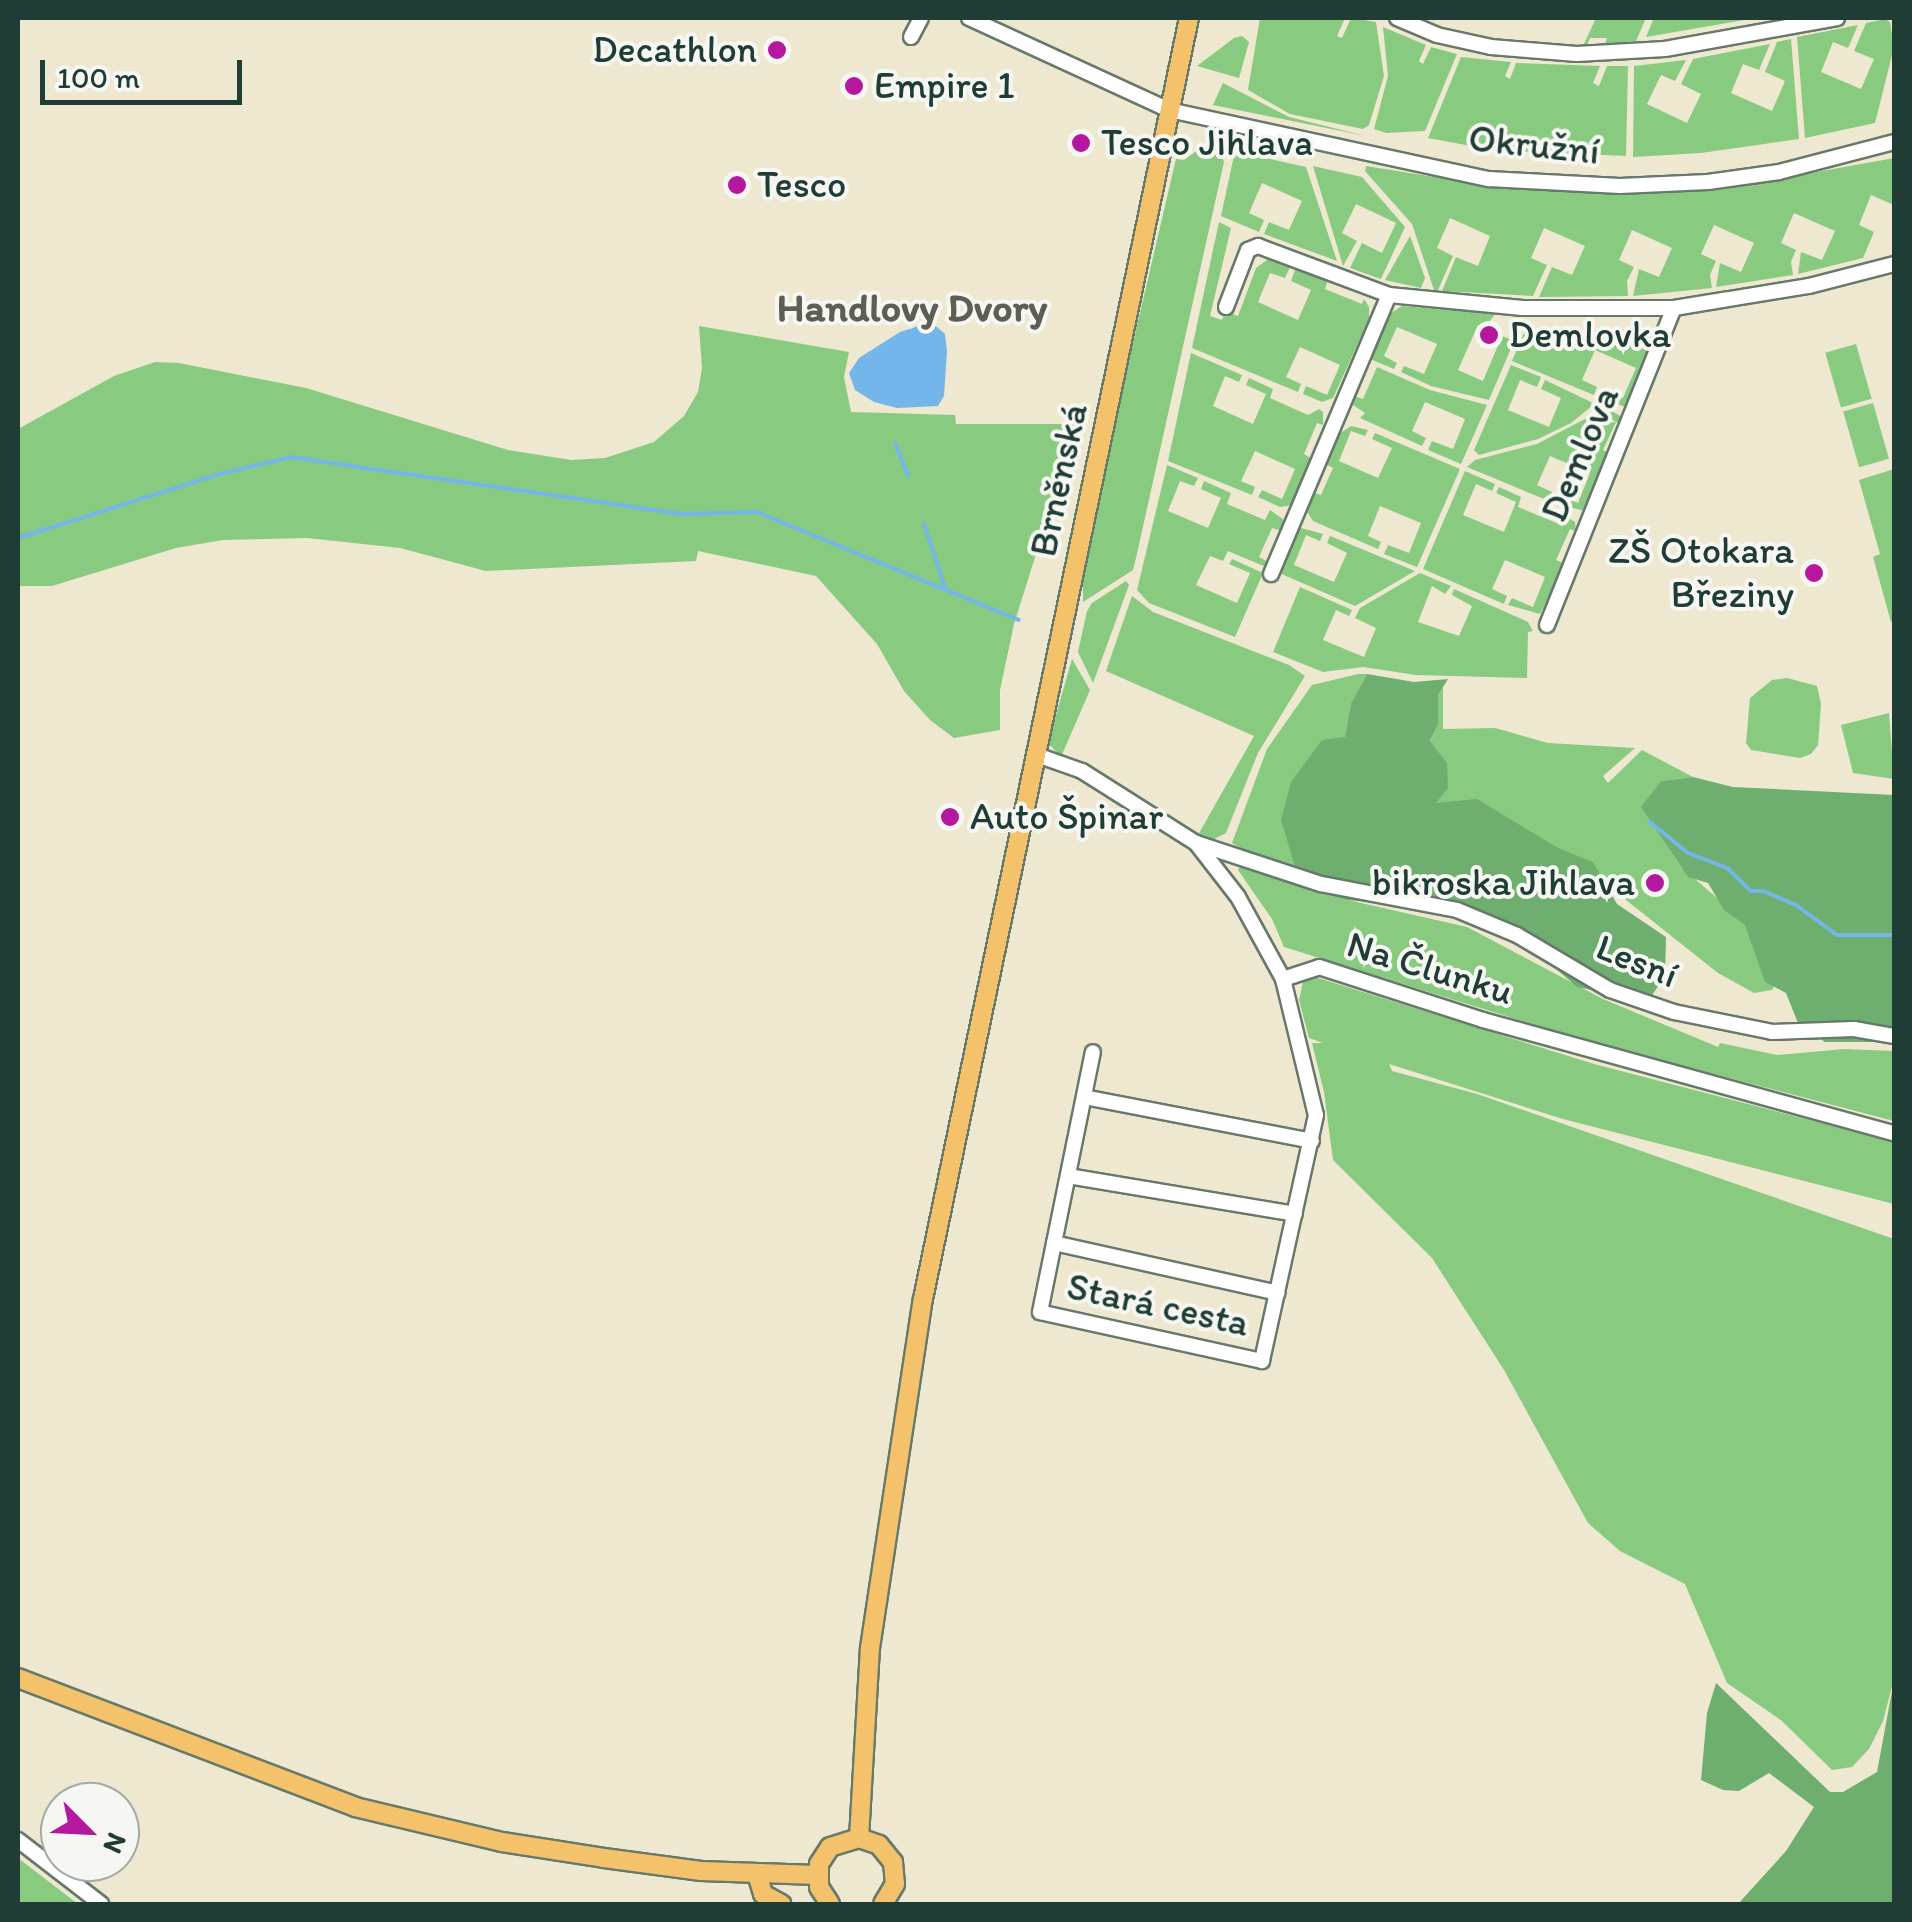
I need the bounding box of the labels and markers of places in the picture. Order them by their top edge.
place label: Decathlon [592,27,757,73]
marker: Decathlon [766,39,788,61]
place label: Empire 1 [874,63,1015,109]
marker: Empire 1 [843,75,865,97]
place label: Tesco Jihlava [1101,120,1314,166]
marker: Tesco Jihlava [1070,132,1092,154]
place label: Tesco [757,162,846,208]
marker: Tesco [726,174,748,196]
place label: Demlovka [1509,312,1671,358]
marker: Demlovka [1478,324,1500,346]
place label: ZŠ Otokara Březiny [1608,528,1794,618]
marker: ZŠ Otokara Březiny [1803,562,1825,584]
place label: Auto Špinar [970,794,1162,840]
marker: Auto Špinar [939,806,961,828]
place label: bikroska Jihlava [1372,860,1635,906]
marker: bikroska Jihlava [1644,872,1666,894]

